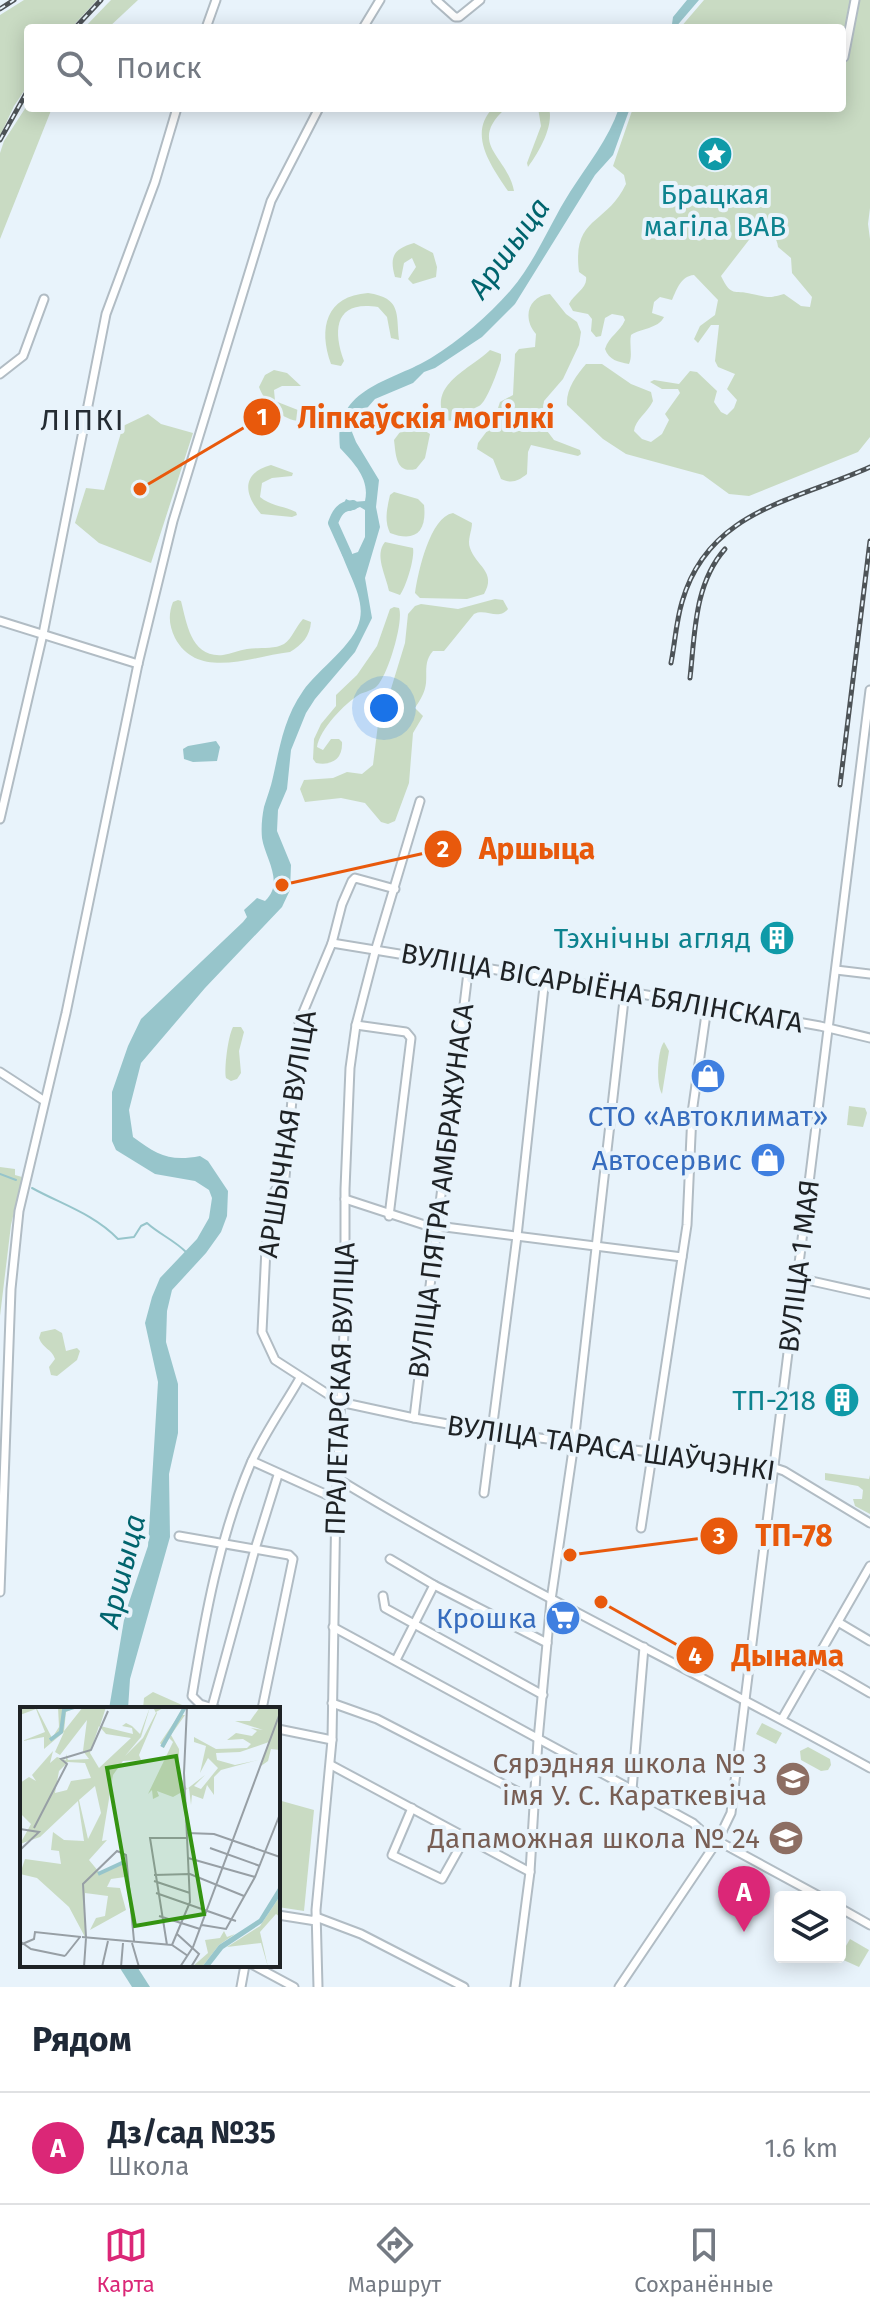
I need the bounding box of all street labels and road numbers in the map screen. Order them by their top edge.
street label: ВУЛІЦА ВІСАРЫЁНА БЯЛІНСКАГА [398,936,806,1040]
street label: ВУЛІЦА ПЯТРА АМБРАЖУНАСА [402,1002,480,1380]
street label: АРШЫЧНАЯ ВУЛІЦА [251,1008,323,1260]
street label: ВУЛІЦА 1 МАЯ [772,1178,826,1354]
street label: ПРАЛЕТАРСКАЯ ВУЛІЦА [318,1242,362,1536]
street label: ВУЛІЦА ТАРАСА ШАЎЧЭНКІ [445,1409,777,1487]

